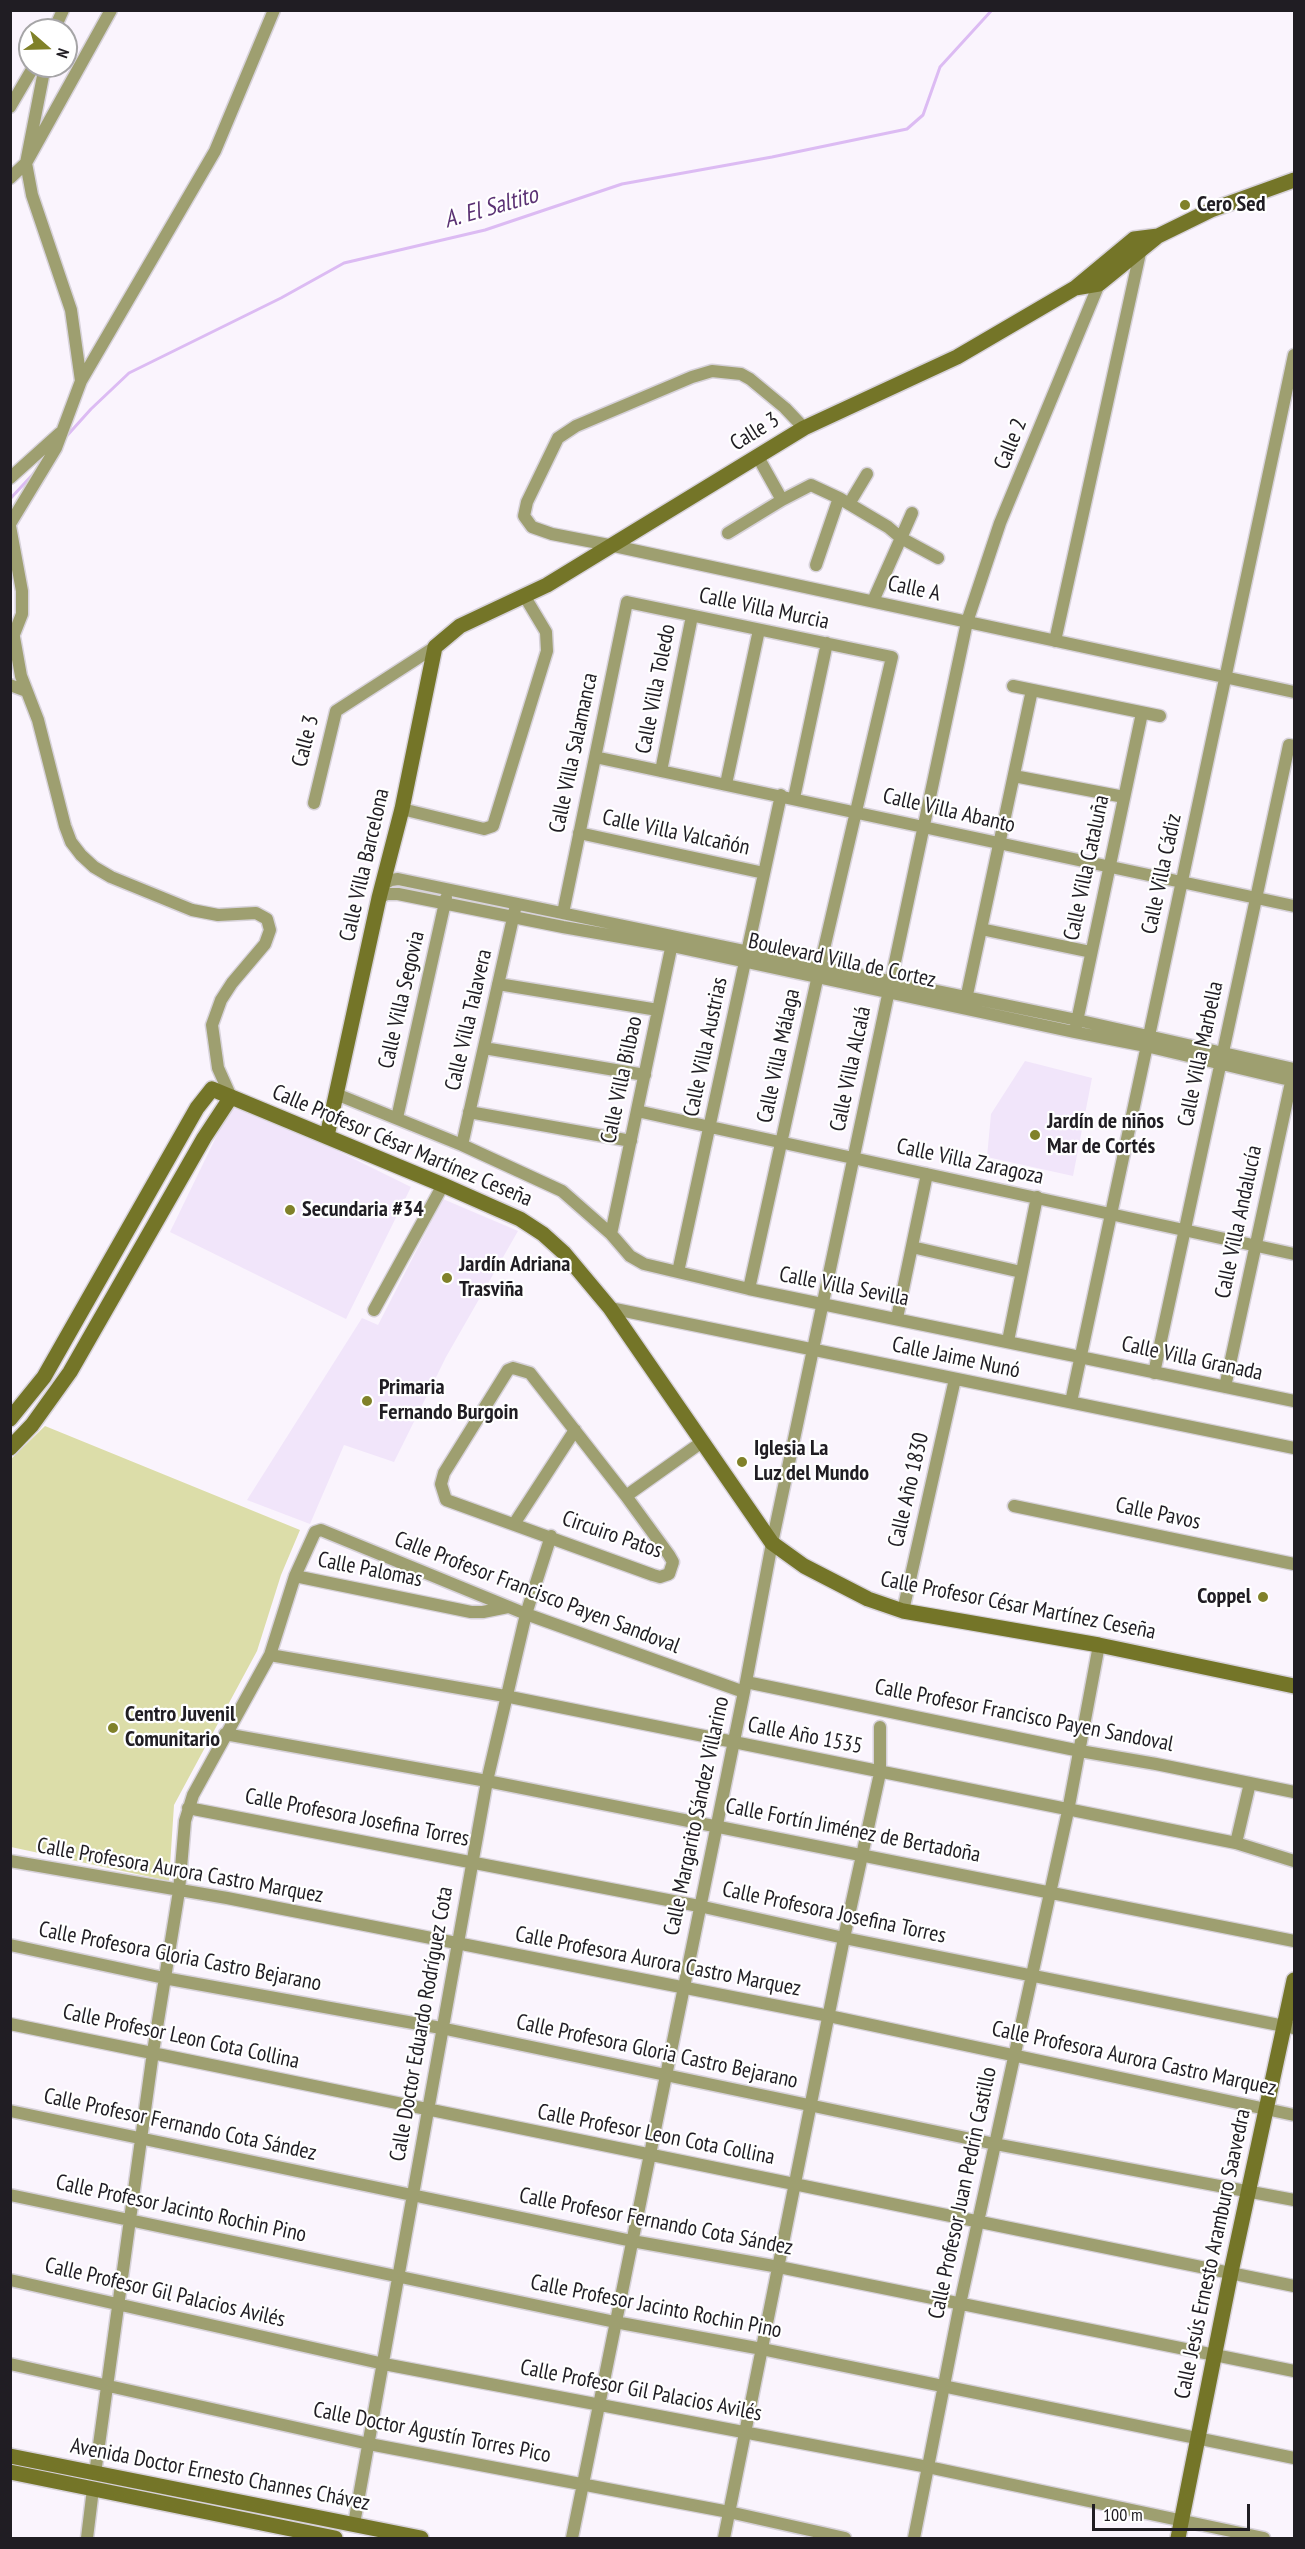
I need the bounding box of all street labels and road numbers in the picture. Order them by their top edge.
street label: Calle 3 [726,407,784,457]
street label: Calle 2 [989,415,1033,473]
street label: Calle A [885,571,943,607]
street label: Calle Villa Murcia [697,582,831,636]
street label: Calle Villa Toledo [630,622,682,756]
street label: Calle Villa Salamanca [544,671,604,835]
street label: Calle 3 [287,712,325,770]
street label: Calle Villa Abanto [880,783,1018,839]
street label: Calle Villa Barcelona [335,786,395,944]
street label: Calle Villa Cataluña [1059,793,1115,943]
street label: Calle Villa Valcañón [600,805,752,861]
street label: Calle Villa Cádiz [1136,811,1188,937]
street label: Boulevard Villa de Cortez [746,928,938,994]
street label: Calle Villa Segovia [373,929,431,1071]
street label: Calle Villa Talavera [440,947,498,1093]
street label: Calle Villa Austrias [678,975,734,1119]
street label: Calle Villa Marbella [1173,979,1229,1129]
street label: Calle Villa Málaga [752,987,806,1125]
street label: Calle Villa Alcalá [825,1004,877,1134]
street label: Calle Villa Bilbao [596,1014,648,1146]
street label: Calle Profesor César Martínez Ceseña [268,1079,536,1213]
street label: Calle Villa Zaragoza [894,1134,1046,1190]
street label: Calle Villa Andalucía [1210,1143,1268,1301]
street label: Calle Villa Sevilla [777,1261,911,1313]
street label: Calle Villa Granada [1119,1331,1265,1387]
street label: Calle Jaime Nunó [890,1332,1022,1384]
street label: Calle Año 1830 [883,1430,935,1550]
street label: Calle Pavos [1113,1492,1203,1536]
street label: Circuiro Patos [558,1506,666,1564]
street label: Calle Profesor Francisco Payen Sandoval [391,1526,683,1660]
street label: Calle Palomas [316,1547,424,1593]
street label: Calle Profesor César Martínez Ceseña [878,1566,1158,1646]
street label: Calle Profesor Francisco Payen Sandoval [872,1674,1176,1758]
street label: Calle Margarito Sández Villarino [659,1694,735,1938]
street label: Calle Año 1535 [745,1712,865,1760]
street label: Calle Profesora Josefina Torres [243,1783,471,1853]
street label: Calle Fortín Jiménez de Bertadoña [723,1793,983,1869]
street label: Calle Profesora Aurora Castro Marquez [35,1833,325,1909]
street label: Calle Profesora Josefina Torres [720,1876,948,1950]
street label: Calle Doctor Eduardo Rodríguez Cota [385,1885,459,2163]
street label: Calle Profesora Gloria Castro Bejarano [37,1917,323,1997]
street label: Calle Profesora Aurora Castro Marquez [513,1921,803,2003]
street label: Calle Profesor Leon Cota Collina [60,1999,302,2075]
street label: Calle Profesora Gloria Castro Bejarano [514,2009,800,2095]
street label: Calle Profesora Aurora Castro Marquez [989,2016,1279,2102]
street label: Calle Profesor Juan Pedrin Castillo [923,2065,1003,2321]
street label: Calle Profesor Fernando Cota Sández [41,2083,319,2167]
street label: Calle Profesor Leon Cota Collina [535,2099,777,2171]
street label: Calle Jesús Ernesto Aramburo Saavedra [1169,2107,1257,2401]
street label: Calle Profesor Jacinto Rochin Pino [53,2170,309,2248]
street label: Calle Profesor Fernando Cota Sández [517,2183,795,2261]
street label: Calle Profesor Gil Palacios Avilés [42,2252,288,2334]
street label: Calle Profesor Jacinto Rochin Pino [528,2270,784,2344]
street label: Calle Profesor Gil Palacios Avilés [518,2355,764,2427]
street label: Calle Doctor Agustín Torres Pico [311,2397,553,2469]
street label: Avenida Doctor Ernesto Channes Chávez [68,2433,372,2517]

